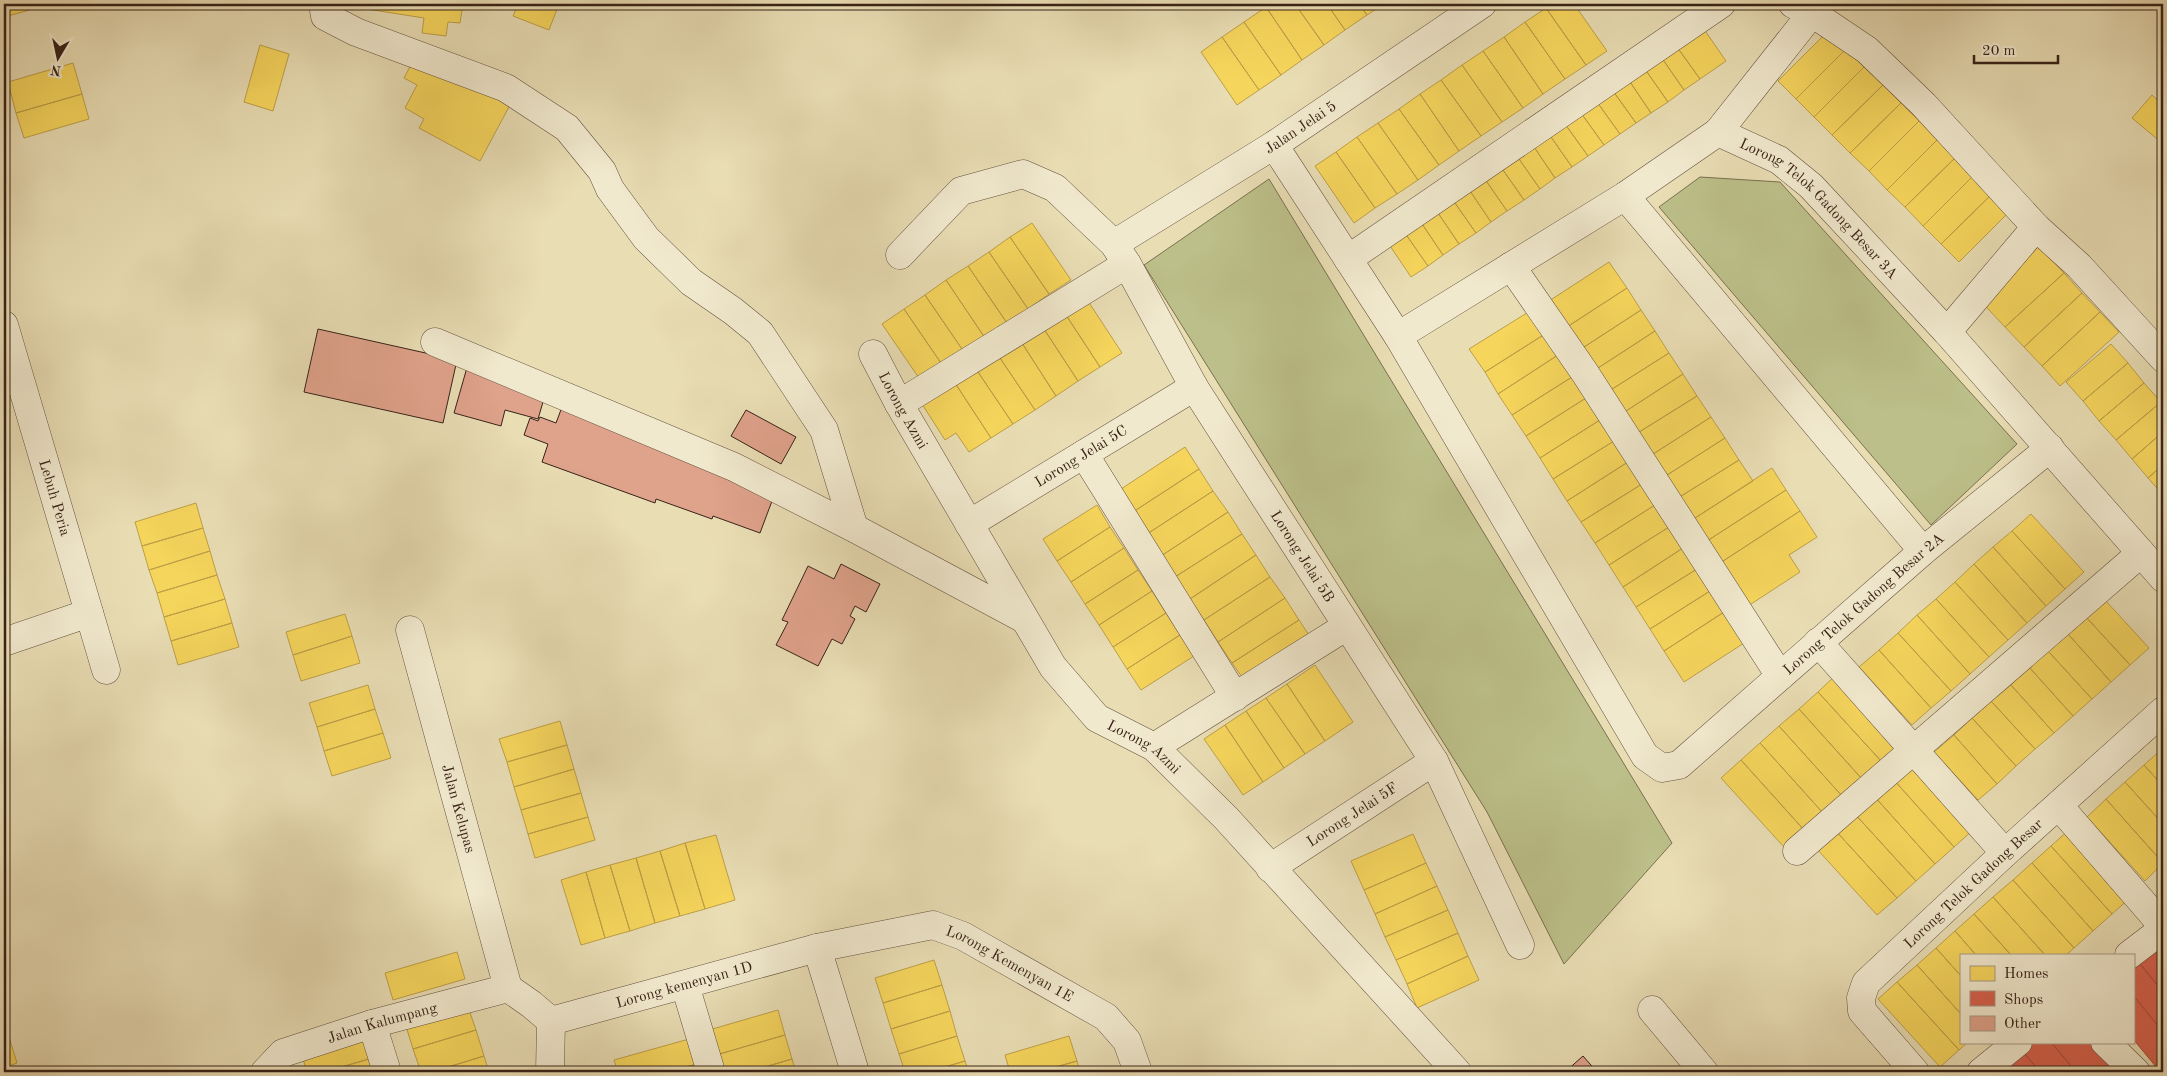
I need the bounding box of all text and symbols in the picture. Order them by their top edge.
north arrow [32,32,82,82]
scale bar [1974,32,2058,64]
text: 20 m [1982,44,2016,59]
text: N [49,62,63,78]
street label: Jalan Jelai 5 [1263,99,1340,158]
street label: Lorong Telok Gadong Besar 3A [1737,137,1900,283]
street label: Lorong Azmi [875,370,930,452]
street label: Lorong Jelai 5C [1033,423,1130,491]
street label: Lebuh Peria [35,458,72,539]
street label: Lorong Jelai 5B [1267,509,1336,605]
street label: Lorong Telok Gadong Besar 2A [1781,531,1948,679]
street label: Lorong Azmi [1104,718,1183,778]
street label: Jalan Kelupas [438,763,477,855]
street label: Lorong Jelai 5F [1305,781,1401,851]
street label: Lorong Telok Gadong Besar [1902,817,2046,952]
street label: Lorong Kemenyan 1E [943,924,1075,1006]
legend [1960,954,2134,1044]
street label: Lorong kemenyan 1D [615,960,754,1012]
text: Homes [2004,967,2049,982]
text: Shops [2004,993,2043,1008]
street label: Jalan Kalumpang [326,1001,439,1047]
text: Other [2004,1017,2041,1032]

